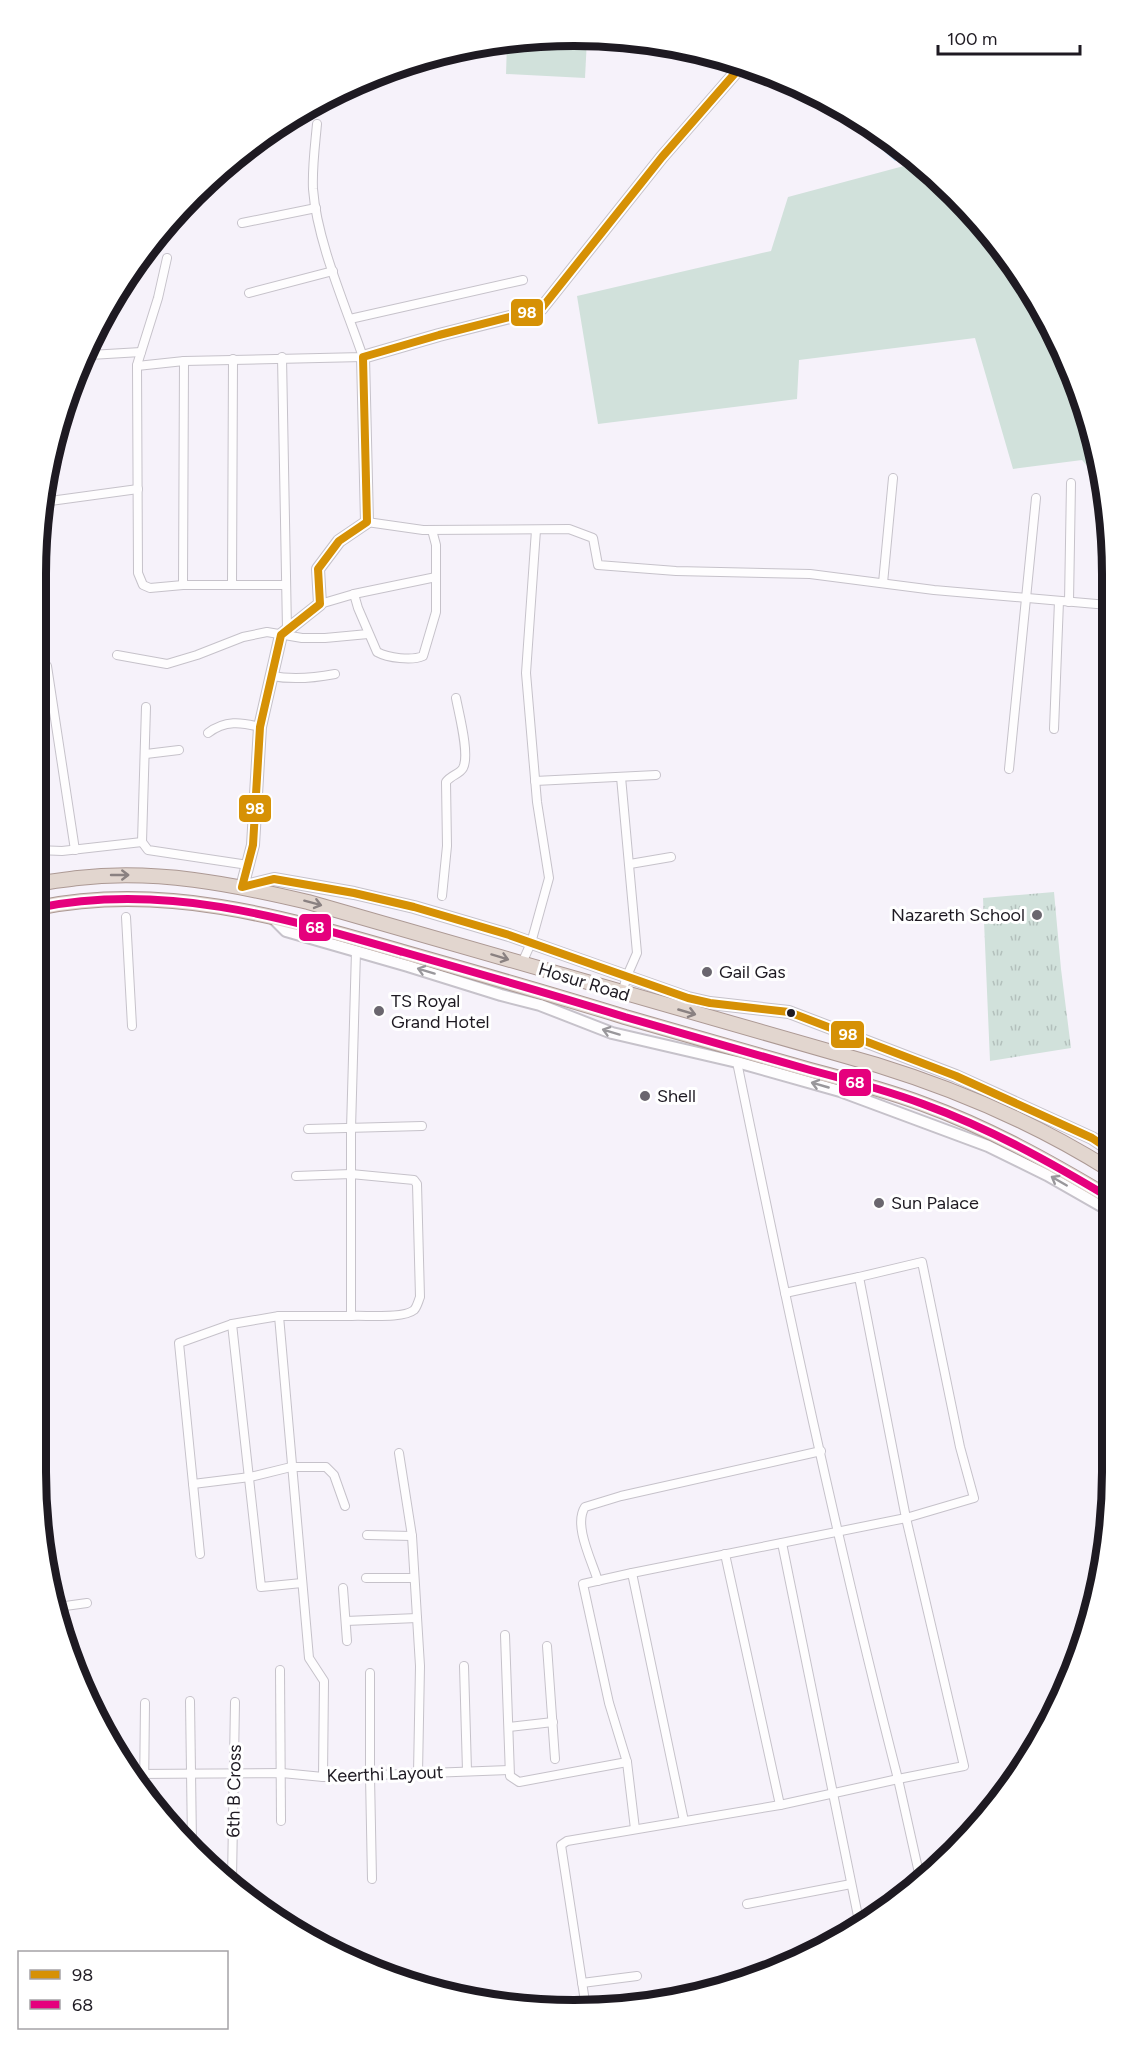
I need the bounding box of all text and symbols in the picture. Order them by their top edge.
scale bar [938,18,1080,56]
text: 100 m [947,28,997,50]
line badge: 98 [510,298,544,327]
text: 98 [517,303,537,322]
line badge: 98 [238,794,272,823]
text: 98 [245,799,265,818]
one-way arrow [110,869,130,881]
one-way arrow [303,898,322,909]
place label: Nazareth School [891,904,1025,926]
marker: Nazareth School [1030,908,1044,922]
line badge: 68 [298,913,332,942]
text: 68 [305,918,325,937]
one-way arrow [490,952,509,963]
street label: Hosur Road [536,958,632,1006]
place label: Gail Gas [719,961,786,983]
one-way arrow [417,965,436,976]
marker: Gail Gas [700,965,714,979]
place label: TS Royal Grand Hotel [391,990,490,1033]
marker: TS Royal Grand Hotel [372,1004,386,1018]
one-way arrow [677,1007,696,1018]
unlabelled marker [785,1007,797,1019]
line badge: 98 [830,1020,865,1049]
text: 98 [838,1025,858,1044]
one-way arrow [602,1026,621,1037]
line badge: 68 [838,1068,872,1097]
text: 68 [845,1073,865,1092]
one-way arrow [811,1079,830,1090]
place label: Shell [657,1085,696,1107]
marker: Shell [638,1089,652,1103]
one-way arrow [1051,1175,1068,1187]
place label: Sun Palace [891,1192,979,1214]
marker: Sun Palace [872,1196,886,1210]
street label: 6th B Cross [222,1744,246,1838]
street label: Keerthi Layout [326,1761,444,1787]
legend [18,1951,228,2029]
text: 98 [72,1964,93,1986]
text: 68 [72,1994,93,2016]

